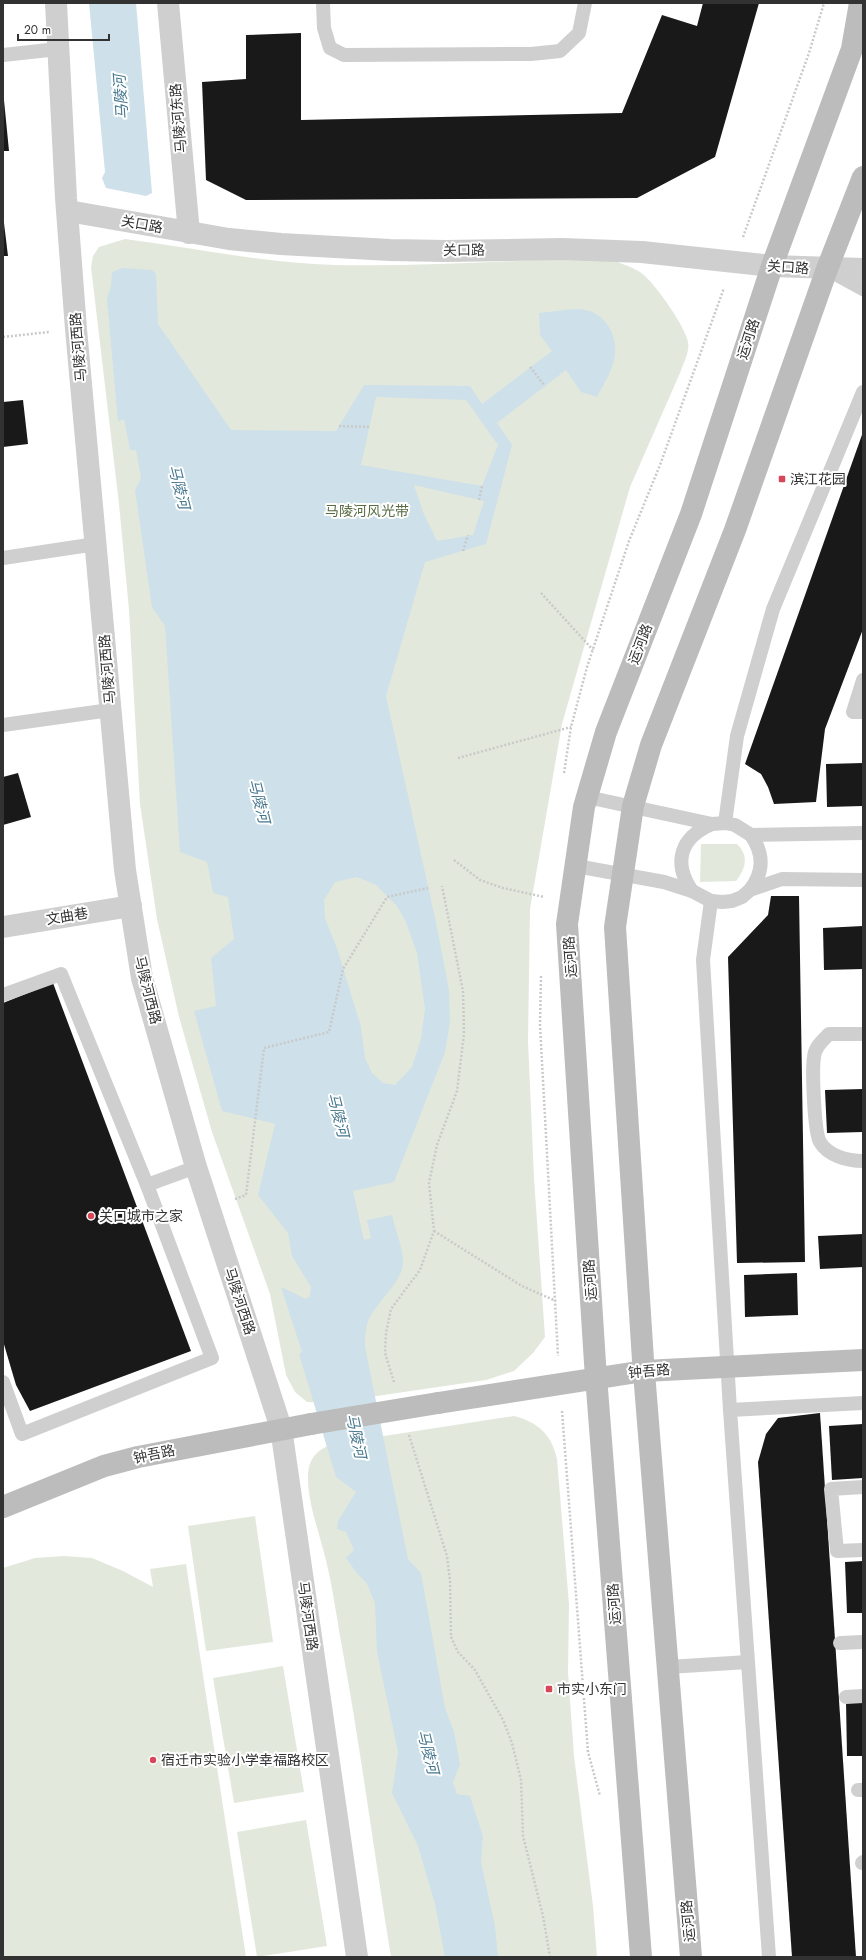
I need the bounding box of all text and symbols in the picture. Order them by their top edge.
scale bar [18,16,109,42]
text: 20 m [24,21,51,39]
water label: 马陵河 [108,71,134,120]
street label: 马陵河东路 [165,82,191,154]
street label: 关口路 [120,211,164,237]
street label: 关口路 [443,240,485,260]
street label: 关口路 [766,256,810,278]
street label: 马陵河西路 [65,311,91,383]
street label: 运河路 [732,316,764,362]
water label: 马陵河 [163,462,196,514]
place label: 滨江花园 [790,469,846,489]
marker: 滨江花园 [777,474,787,484]
park label: 马陵河风光带 [325,501,409,521]
street label: 运河路 [623,621,657,667]
street label: 马陵河西路 [94,633,120,705]
water label: 马陵河 [243,776,276,828]
street label: 文曲巷 [45,903,89,929]
street label: 运河路 [559,935,581,979]
street label: 马陵河西路 [130,954,166,1026]
water label: 马陵河 [322,1090,355,1142]
place label: 关口城市之家 [99,1206,183,1226]
marker: 关口城市之家 [86,1211,96,1221]
street label: 运河路 [579,1258,601,1302]
street label: 马陵河西路 [220,1265,260,1337]
street label: 钟吾路 [627,1359,671,1383]
water label: 马陵河 [341,1412,372,1463]
street label: 钟吾路 [131,1440,177,1468]
street label: 马陵河西路 [293,1580,323,1652]
street label: 运河路 [603,1582,625,1626]
place label: 市实小东门 [557,1679,627,1699]
marker: 市实小东门 [544,1684,554,1694]
water label: 马陵河 [412,1727,445,1779]
place label: 宿迁市实验小学幸福路校区 [161,1750,329,1770]
marker: 宿迁市实验小学幸福路校区 [148,1755,158,1765]
street label: 运河路 [676,1899,700,1943]

